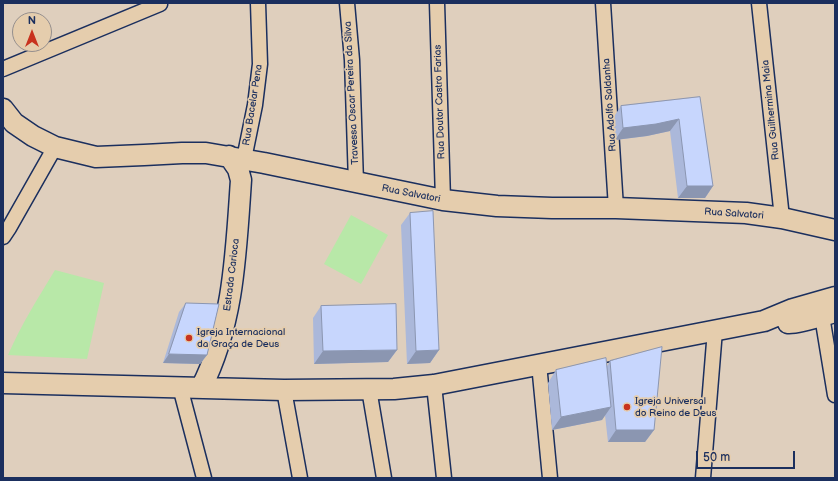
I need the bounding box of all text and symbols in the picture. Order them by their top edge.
north arrow [12,12,52,52]
text: N [28,14,36,27]
street label: Travessa Oscar Pereira da Silva [342,21,362,165]
street label: Rua Doutor Castro Farias [432,45,448,159]
street label: Rua Adolfo Saldanha [601,58,619,152]
street label: Rua Guilhermina Maia [760,59,782,161]
street label: Rua Bacelar Pena [241,64,265,146]
street label: Rua Salvatori [381,182,441,206]
street label: Rua Salvatori [704,206,764,222]
street label: Estrada Carioca [222,238,242,312]
place label: Igreja Internacional da Graça de Deus [197,326,285,350]
marker: Igreja Internacional da Graça de Deus [184,333,194,343]
place label: Igreja Universal do Reino de Deus [635,395,716,418]
marker: Igreja Universal do Reino de Deus [622,402,632,412]
scale bar [698,443,797,469]
text: 50 m [703,450,730,465]

